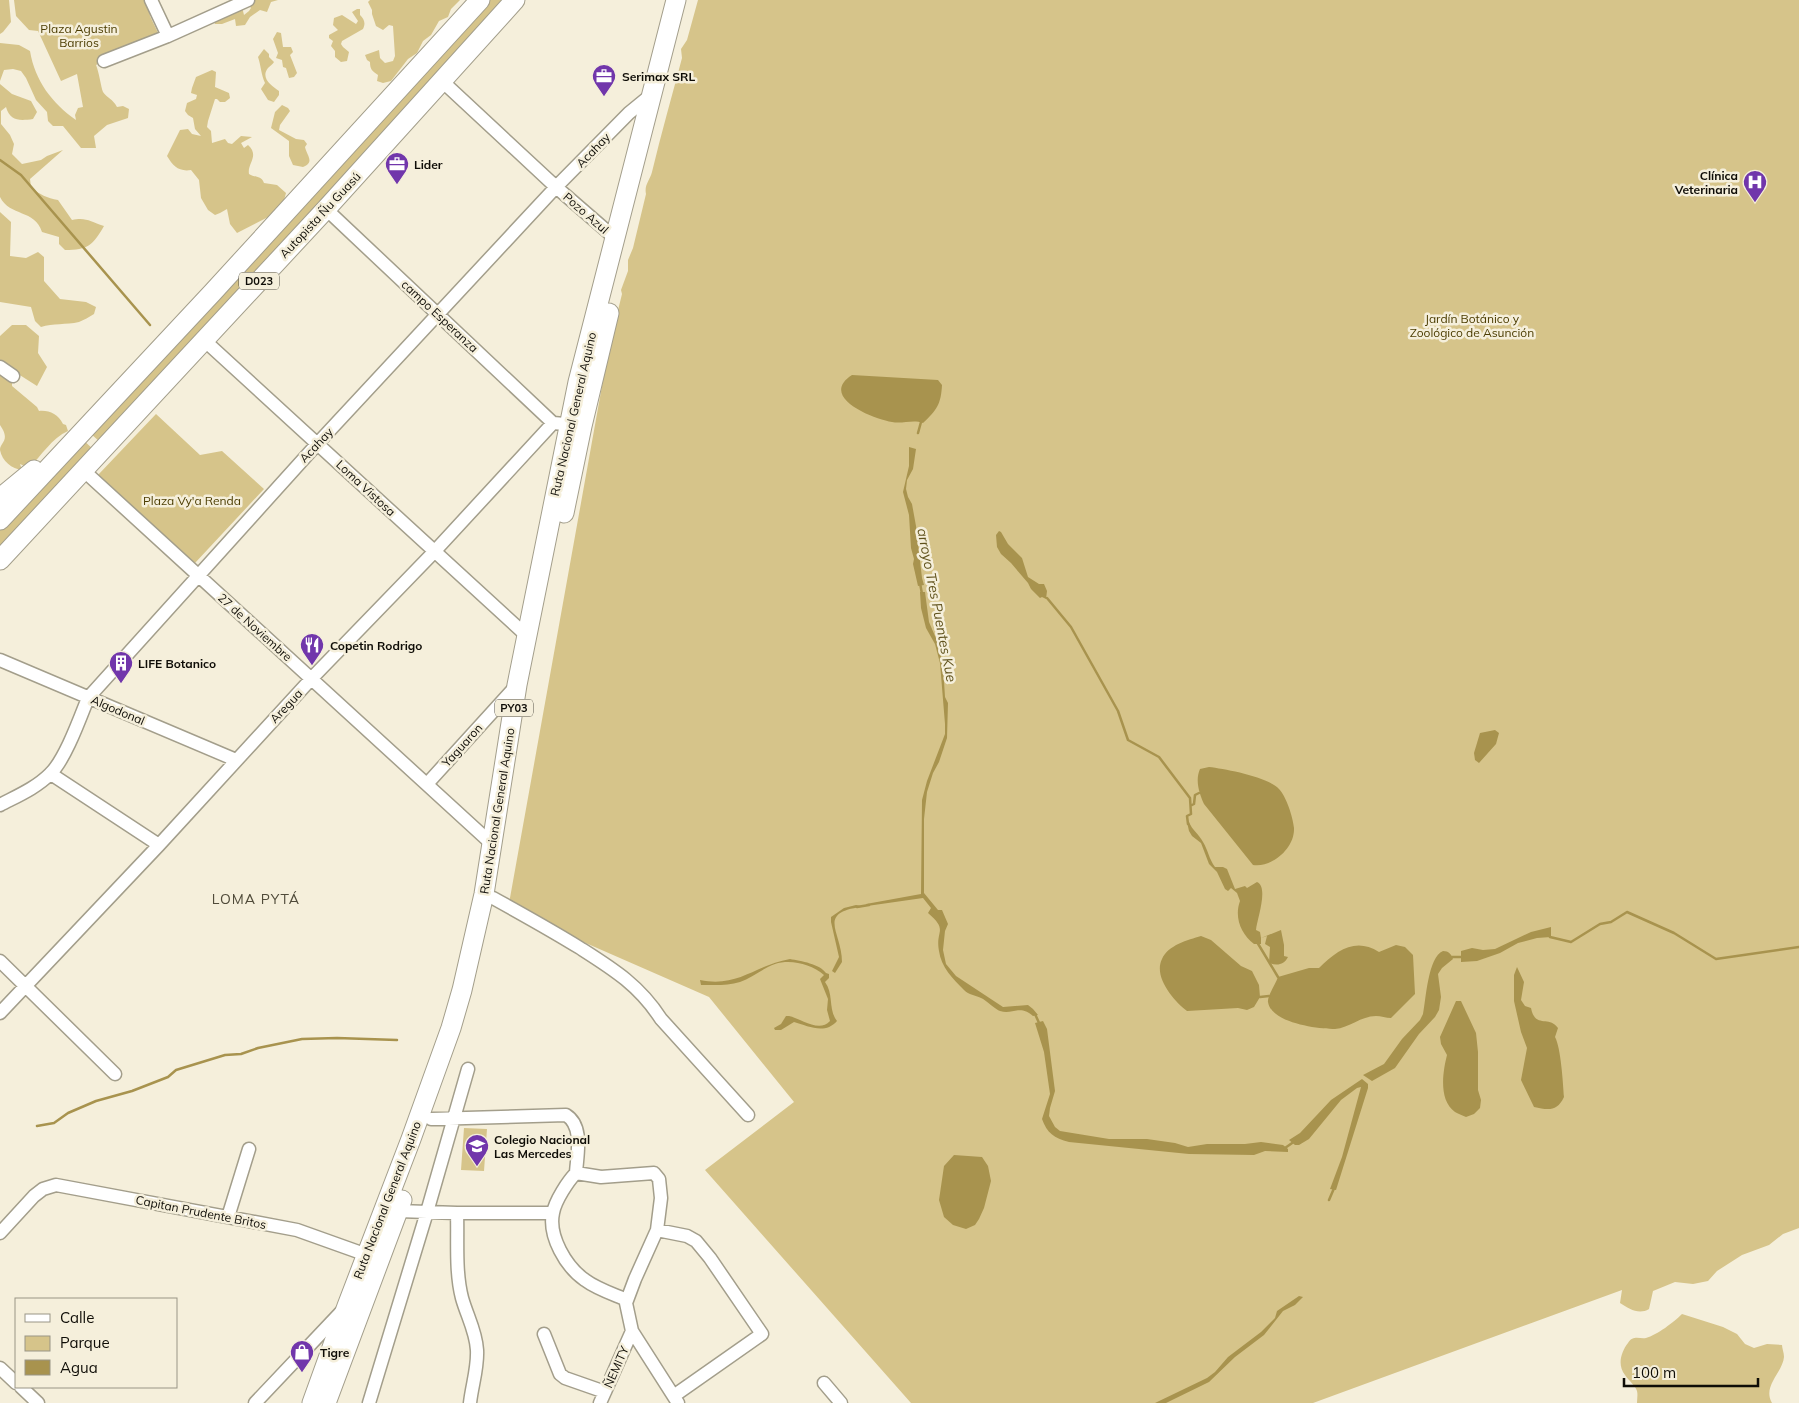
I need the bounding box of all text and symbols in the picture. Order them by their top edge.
park label: Plaza Agustin Barrios [40,21,118,50]
office icon: Serimax SRL [591,63,617,97]
place label: Serimax SRL [622,69,695,84]
street label: Acahay [573,129,614,170]
office icon: Lider [384,151,410,185]
place label: Lider [414,157,443,172]
place label: Clínica Veterinaria [1674,168,1738,197]
street label: Autopista Ñu Guasú [276,169,364,261]
hospital icon: Clínica Veterinaria [1742,169,1768,203]
street label: Pozo Azul [560,189,612,237]
road number: D023 [239,272,279,290]
street label: campo Esperanza [399,277,481,355]
park label: Jardín Botánico y Zoológico de Asunción [1410,311,1534,340]
street label: Ruta Nacional General Aquino [547,330,599,497]
street label: Acahay [296,424,336,466]
street label: Loma Vistosa [333,457,399,519]
park label: Plaza Vy'a Renda [143,493,241,508]
water label: arroyo Tres Puentes Kue [913,527,961,684]
street label: 27 de Noviembre [215,590,295,664]
restaurant icon: Copetin Rodrigo [299,632,325,666]
place label: Copetin Rodrigo [330,638,422,653]
building icon: LIFE Botanico [108,650,134,684]
place label: LIFE Botanico [138,656,216,671]
street label: Aregua [267,686,305,726]
street label: Algodonal [89,692,147,728]
road number: PY03 [495,700,533,716]
street label: Yaguaron [438,720,485,770]
street label: Ruta Nacional General Aquino [476,727,518,895]
district label: LOMA PYTÁ [212,890,300,908]
street label: Ruta Nacional General Aquino [350,1119,424,1281]
place label: Colegio Nacional Las Mercedes [494,1132,590,1161]
school or university icon: Colegio Nacional Las Mercedes [464,1133,490,1167]
street label: Capitan Prudente Britos [134,1192,268,1232]
legend [15,1298,178,1388]
text: Calle [60,1308,94,1327]
text: Parque [60,1333,110,1352]
shop icon: Tigre [289,1339,315,1373]
street label: ÑEMITY [600,1343,632,1390]
place label: Tigre [320,1345,350,1360]
scale bar [1624,1356,1758,1388]
text: Agua [60,1358,98,1377]
text: 100 m [1632,1363,1676,1382]

